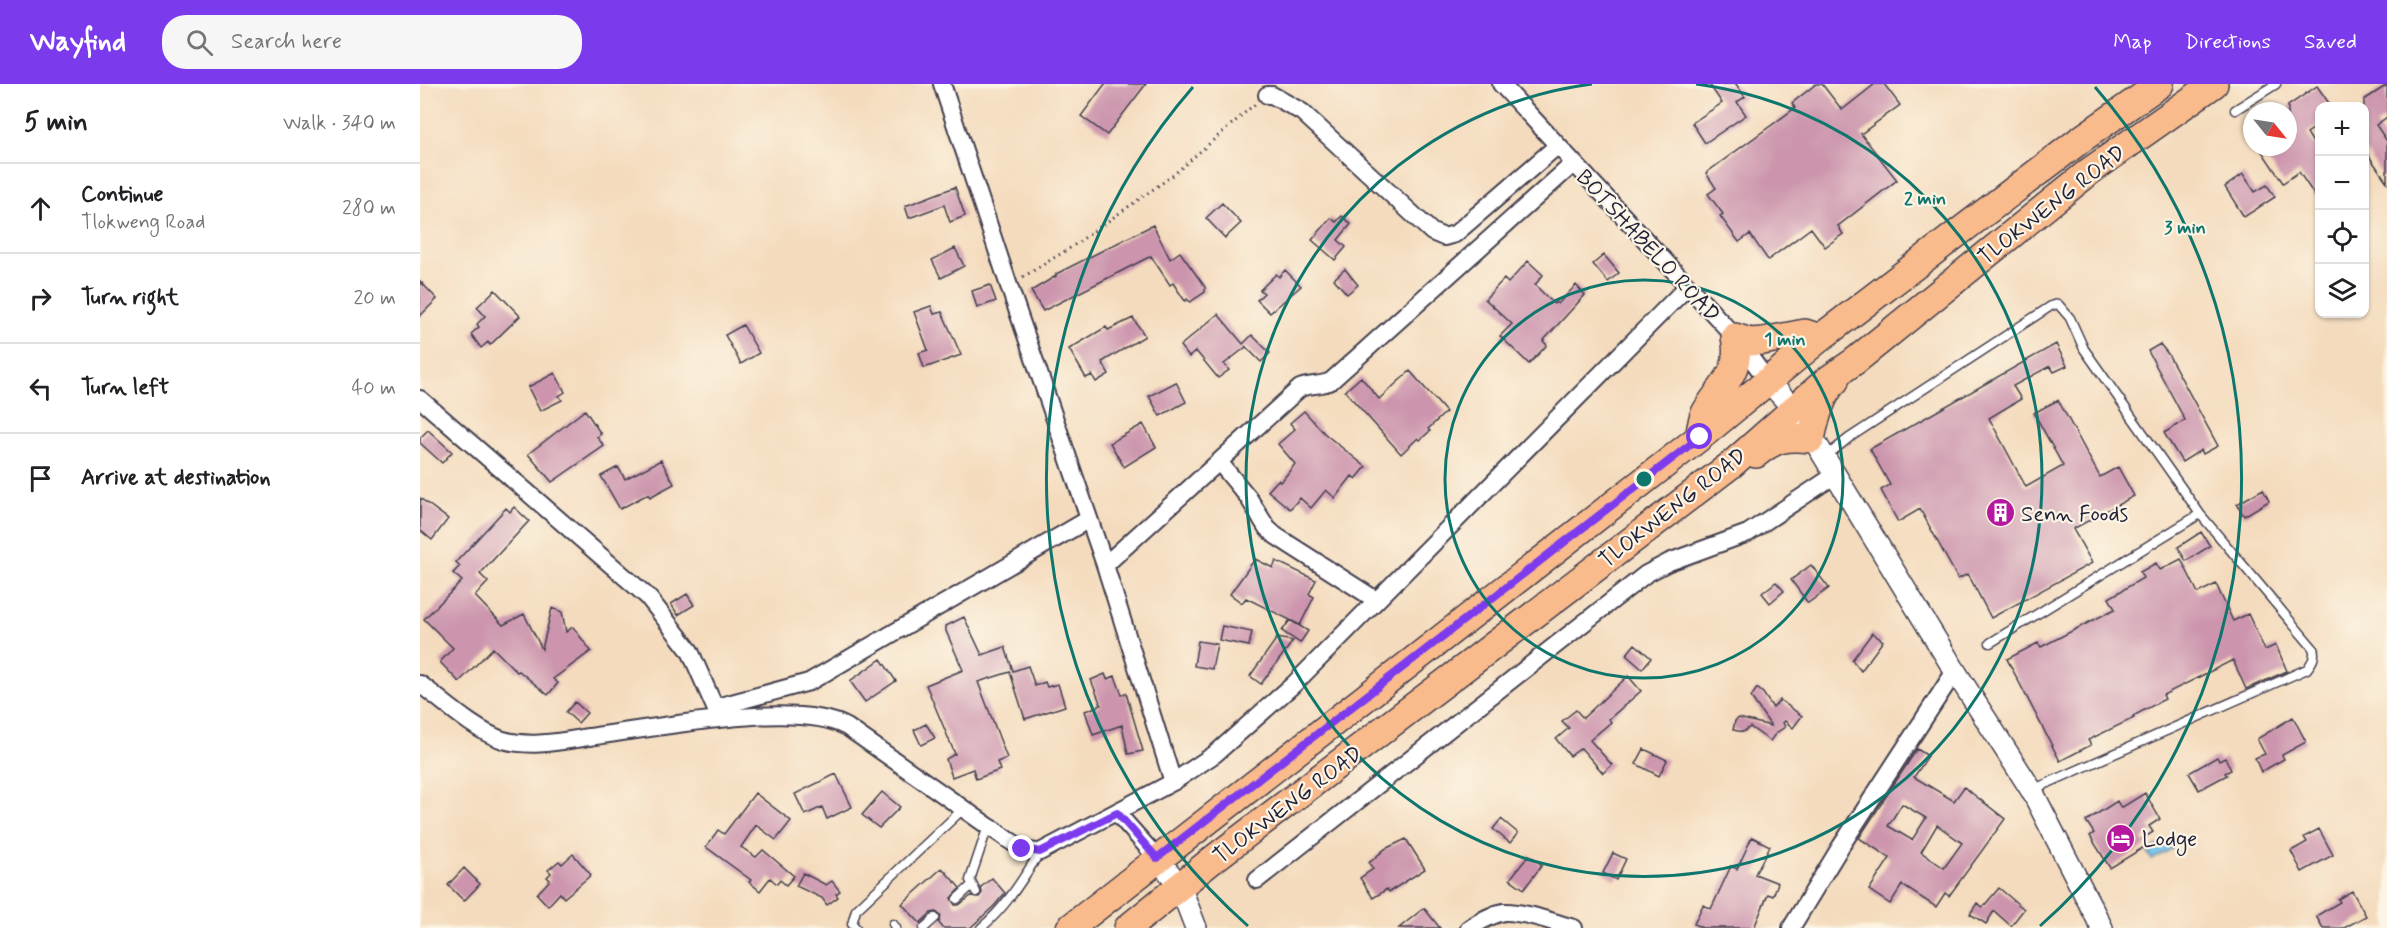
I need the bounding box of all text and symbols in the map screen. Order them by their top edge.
search box [162,15,582,69]
text: Wayfind [30,24,126,61]
icon: search [183,26,216,59]
text: Search here [231,28,342,56]
text: Map [2113,28,2152,56]
text: Directions [2185,28,2271,56]
text: Saved [2304,28,2357,56]
north arrow [2243,102,2297,156]
map controls [2315,102,2369,318]
button: + [2315,102,2369,156]
text: 5 min [24,106,88,140]
text: Walk · 340 m [283,110,396,137]
street label: TLOKWENG ROAD [1973,139,2132,272]
button: − [2315,156,2369,210]
street label: BOTSHABELO ROAD [1569,164,1726,329]
text: Continue [81,181,163,209]
text: 2 min [1904,187,1946,211]
icon: ahead [24,192,57,225]
text: 280 m [342,195,396,222]
text: Tlokweng Road [81,209,205,236]
button: locate [2315,210,2369,264]
text: 3 min [2164,216,2206,240]
button: layers [2315,264,2369,318]
icon: right [24,282,57,315]
text: Turn right [81,284,179,312]
text: 20 m [353,285,396,312]
text: 1 min [1764,328,1806,352]
icon: left [24,372,57,405]
text: Turn left [81,374,169,402]
text: 40 m [352,375,396,402]
route start [1686,423,1712,449]
street label: TLOKWENG ROAD [1594,442,1753,575]
icon: arrive [24,462,57,495]
text: Arrive at destination [81,464,271,492]
centre of rings [1634,469,1654,489]
building icon: Senn Foods [1984,497,2016,529]
place label: Senn Foods [2021,501,2128,529]
street label: TLOKWENG ROAD [1208,740,1369,871]
hotel icon: Lodge [2105,822,2137,854]
place label: Lodge [2142,826,2197,857]
route end [1008,835,1034,861]

